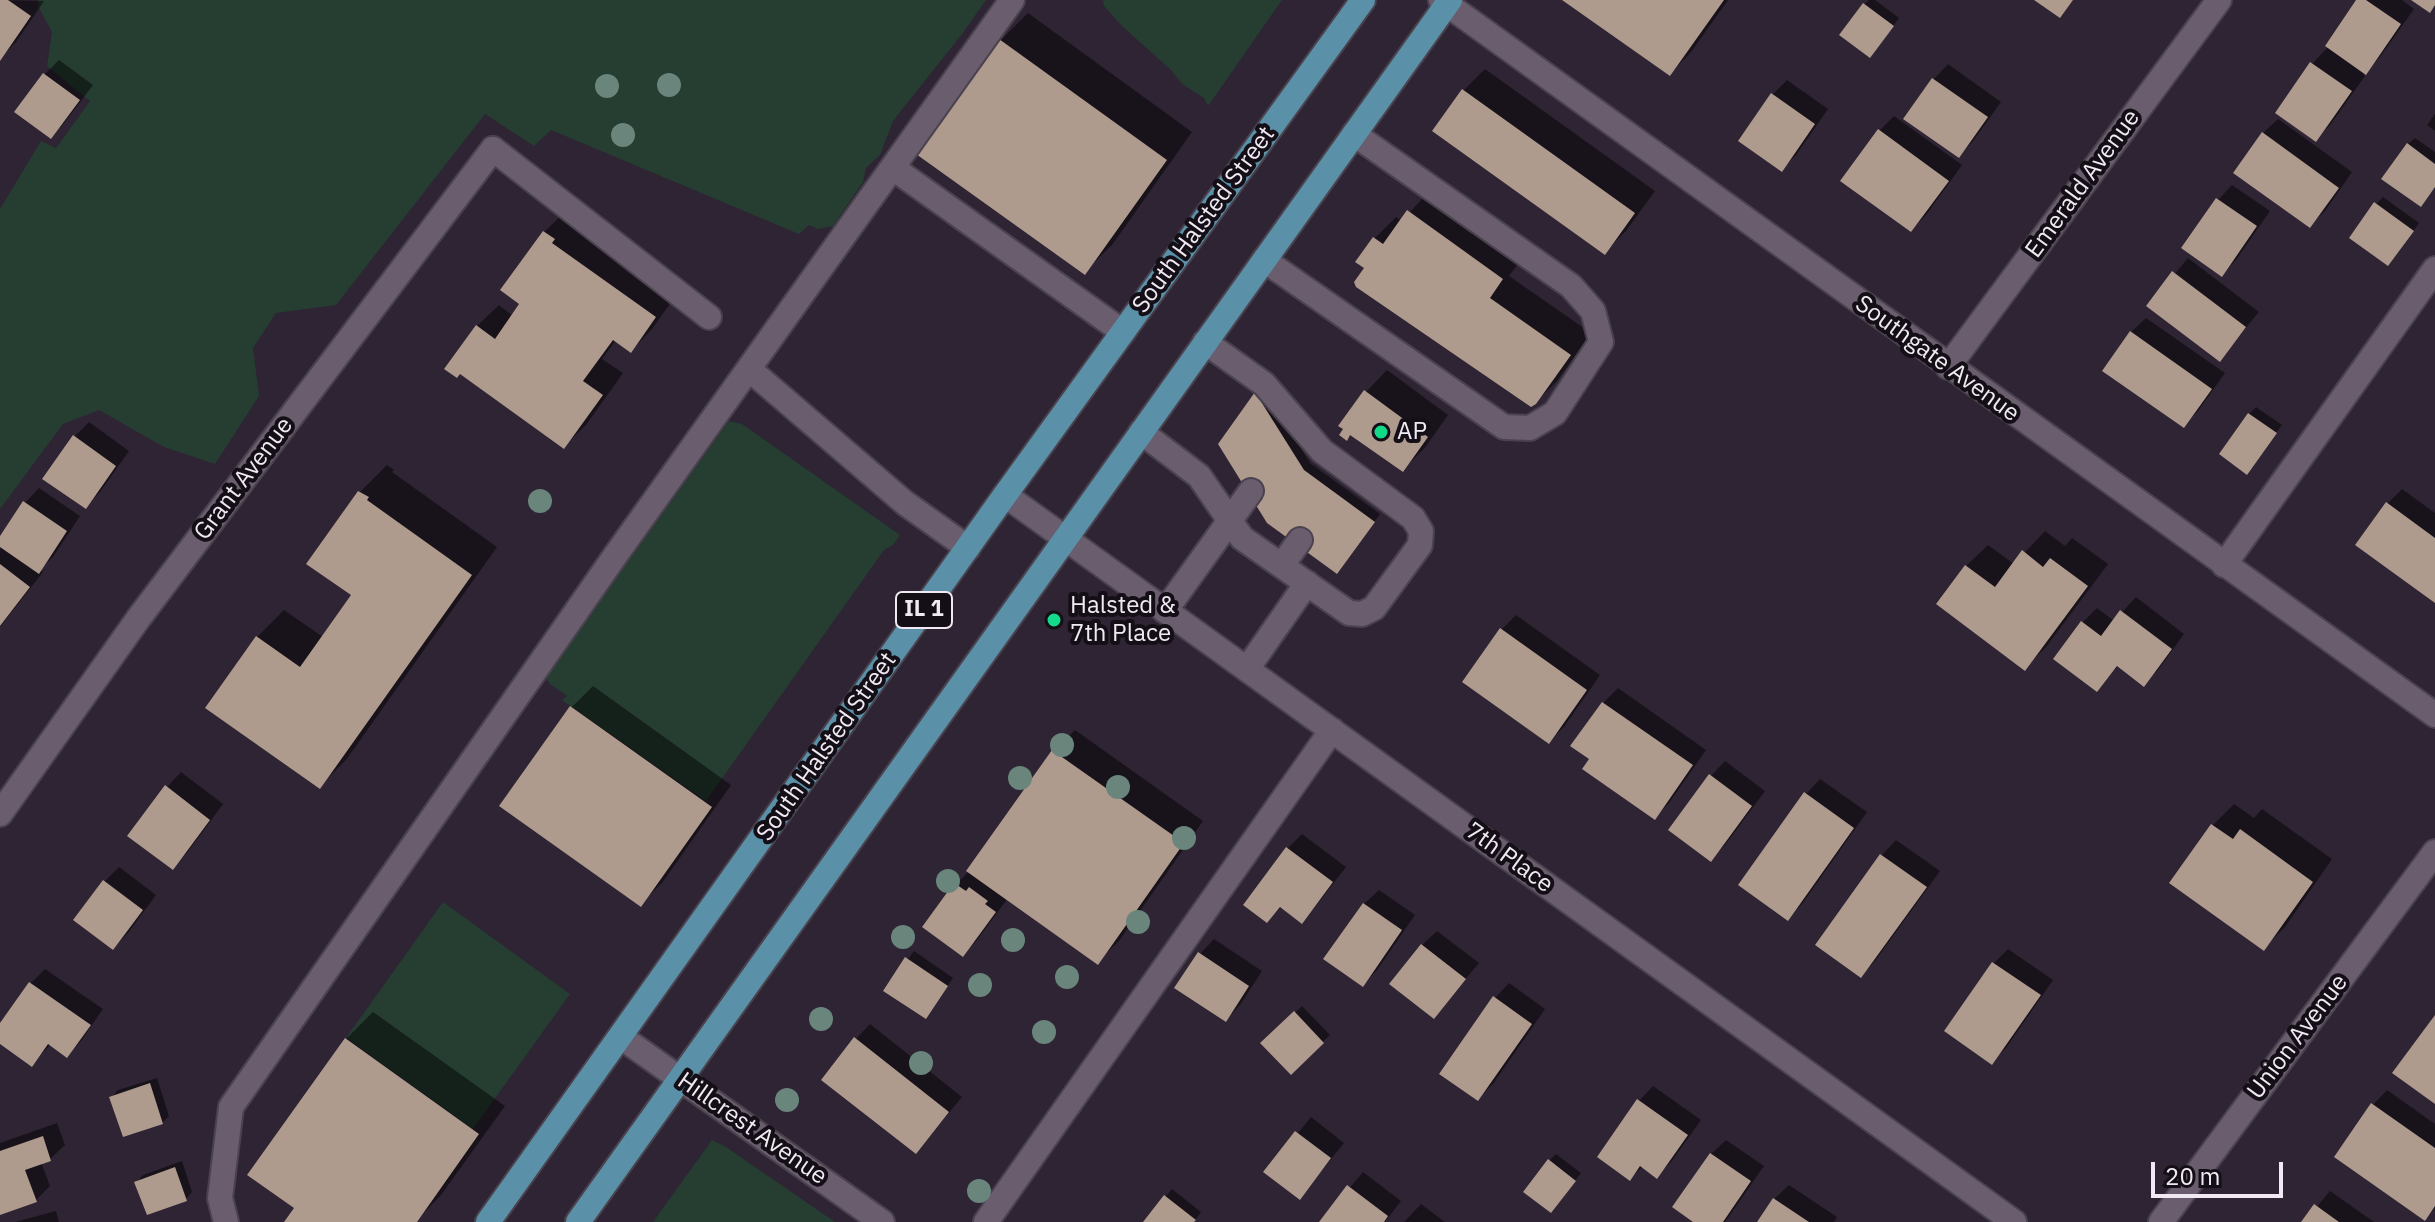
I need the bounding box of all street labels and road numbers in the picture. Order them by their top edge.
street label: Emerald Avenue [2020,104,2146,264]
street label: South Halsted Street [1127,121,1281,319]
street label: Southgate Avenue [1849,290,2025,428]
street label: Grant Avenue [189,412,299,546]
road number: IL 1 [896,592,952,628]
street label: South Halsted Street [751,647,903,847]
street label: 7th Place [1460,817,1558,899]
street label: Union Avenue [2242,969,2354,1105]
street label: Hillcrest Avenue [672,1067,832,1191]

